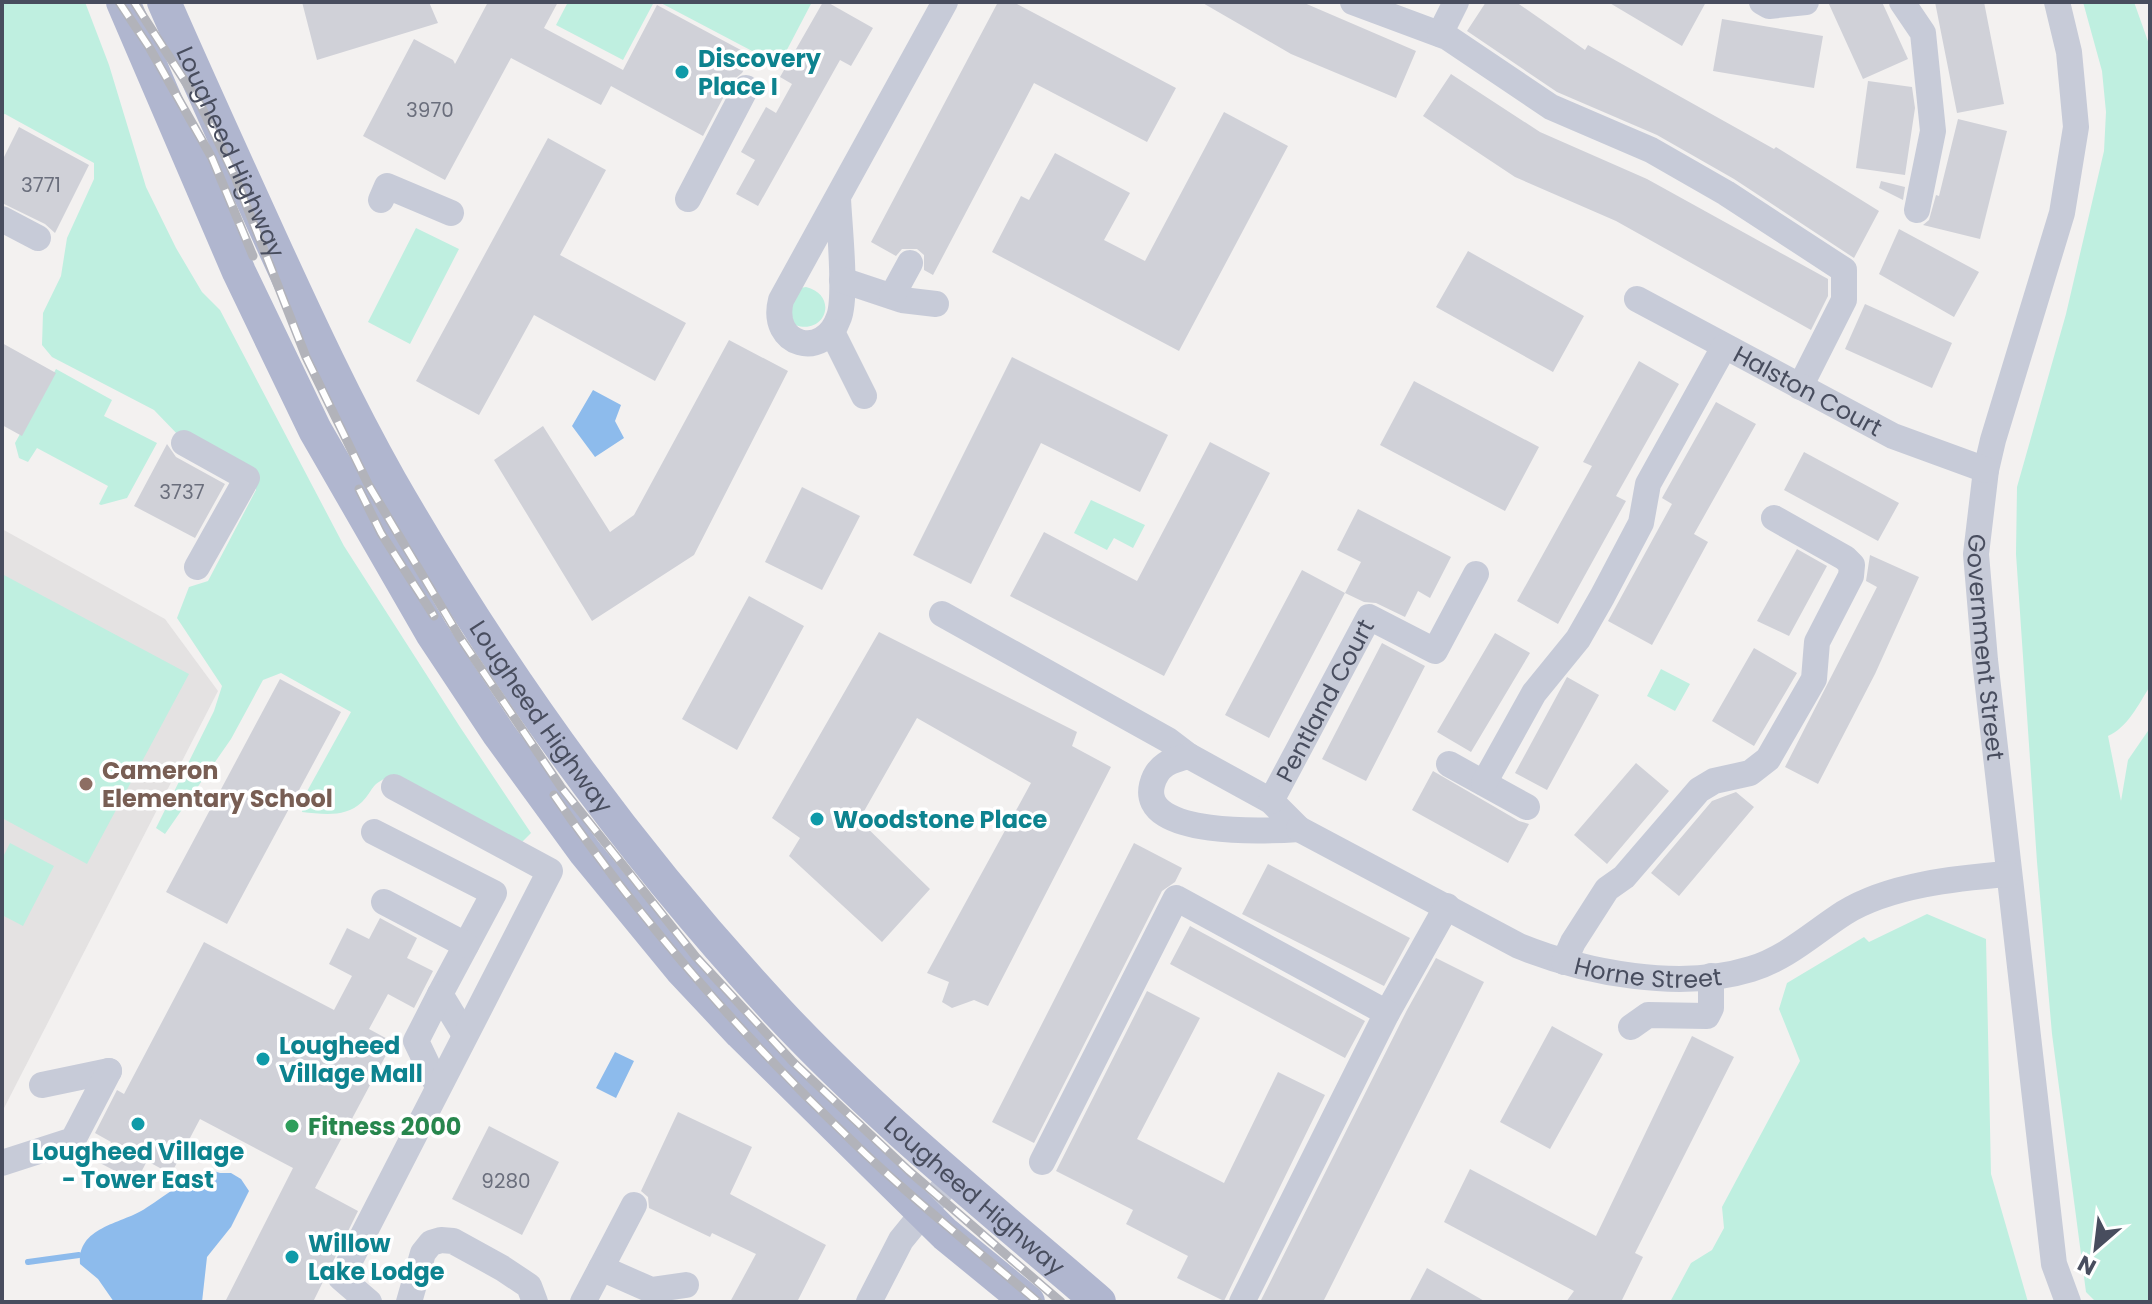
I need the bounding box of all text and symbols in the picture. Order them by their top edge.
street label: Lougheed Highway [169,41,293,263]
place label: Discovery Place I [698,42,822,103]
marker: Discovery Place I [673,63,691,81]
house number: 3970 [406,96,454,124]
house number: 3771 [21,171,61,199]
street label: Halston Court [1728,337,1888,444]
house number: 3737 [159,478,205,506]
street label: Government Street [1959,532,2013,762]
street label: Pentland Court [1268,613,1381,788]
street label: Lougheed Highway [462,614,621,820]
place label: Cameron Elementary School [102,754,333,815]
marker: Cameron Elementary School [77,775,95,793]
place label: Woodstone Place [833,803,1047,836]
marker: Woodstone Place [808,810,826,828]
street label: Horne Street [1571,948,1724,995]
place label: Lougheed Village Mall [279,1029,423,1090]
marker: Lougheed Village Mall [254,1050,272,1068]
street label: Lougheed Highway [877,1108,1073,1283]
place label: Fitness 2000 [308,1110,461,1143]
marker: Lougheed Village - Tower East [129,1115,147,1133]
marker: Fitness 2000 [283,1117,301,1135]
place label: Lougheed Village - Tower East [32,1135,244,1196]
house number: 9280 [481,1167,531,1195]
north arrow [2056,1208,2136,1288]
place label: Willow Lake Lodge [308,1227,445,1288]
marker: Willow Lake Lodge [283,1248,301,1266]
text: N [2072,1248,2101,1283]

